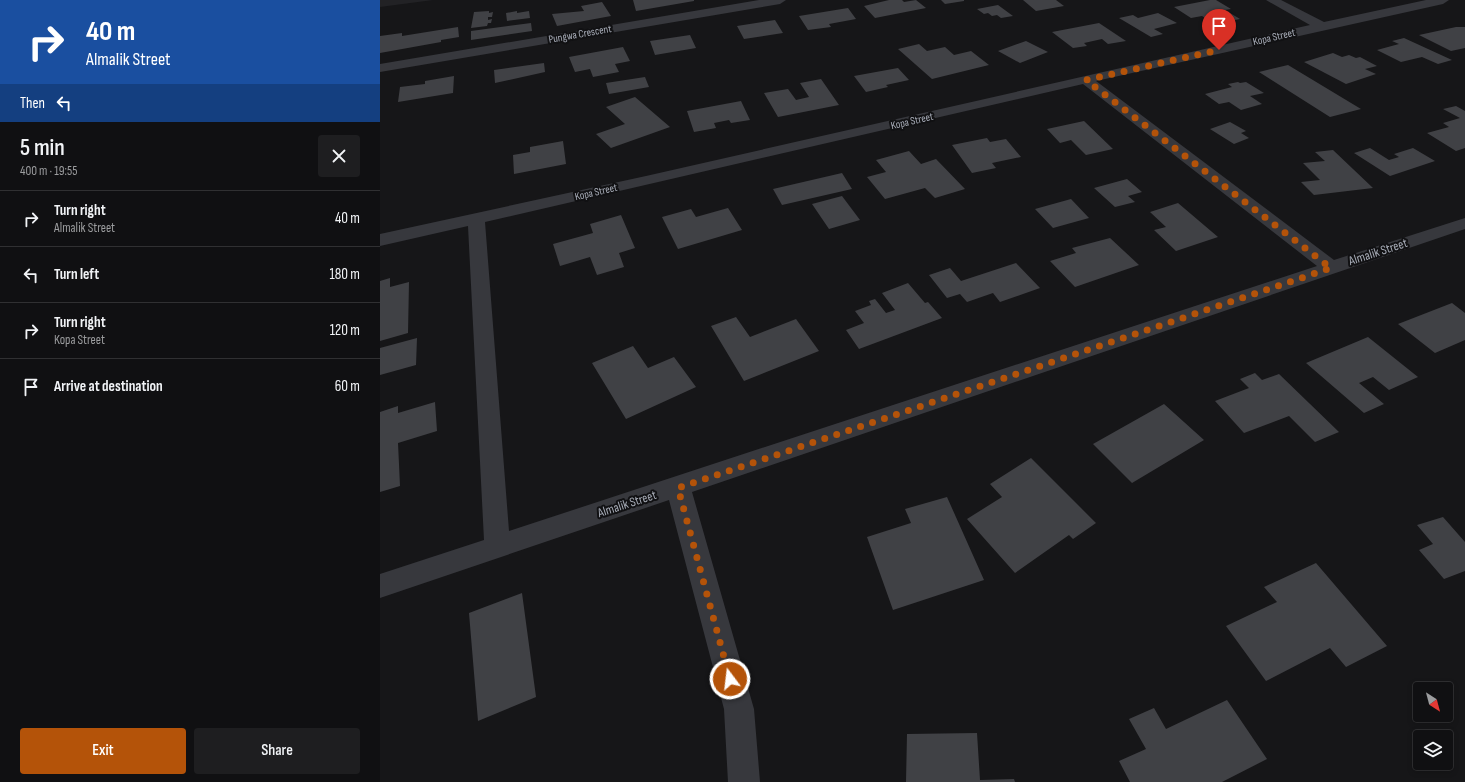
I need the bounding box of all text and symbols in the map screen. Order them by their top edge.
pin [1202,9,1236,50]
text: 40 m [86,15,135,48]
icon: arrive [1208,15,1230,37]
icon: right [20,16,72,68]
street label: Pungwa Crescent [547,22,613,46]
street label: Kopa Street [1252,26,1297,48]
text: Almalik Street [86,49,171,70]
icon: left [53,92,75,114]
text: Then [20,94,45,113]
street label: Kopa Street [890,110,935,132]
text: 5 min [20,133,65,162]
button: close [318,135,360,177]
text: 400 m · 19:55 [20,163,77,179]
street label: Kopa Street [574,181,619,203]
text: Turn right [54,201,106,220]
icon: right [20,208,42,230]
text: 40 m [335,209,360,228]
text: Almalik Street [54,220,115,236]
street label: Almalik Street [1346,235,1410,269]
icon: left [20,264,42,286]
text: Turn left [54,265,99,284]
text: 180 m [329,265,360,284]
text: Turn right [54,313,106,332]
icon: right [20,320,42,342]
text: 120 m [330,321,360,340]
text: Kopa Street [54,332,105,348]
icon: arrive [20,376,42,398]
text: Arrive at destination [54,377,163,396]
text: 60 m [335,377,360,396]
street label: Almalik Street [595,487,659,521]
position arrow [709,658,751,700]
north arrow [1413,682,1453,722]
map controls [1413,682,1453,770]
button: Exit [20,728,186,774]
button: Share [194,728,360,774]
button: layers [1413,730,1453,770]

